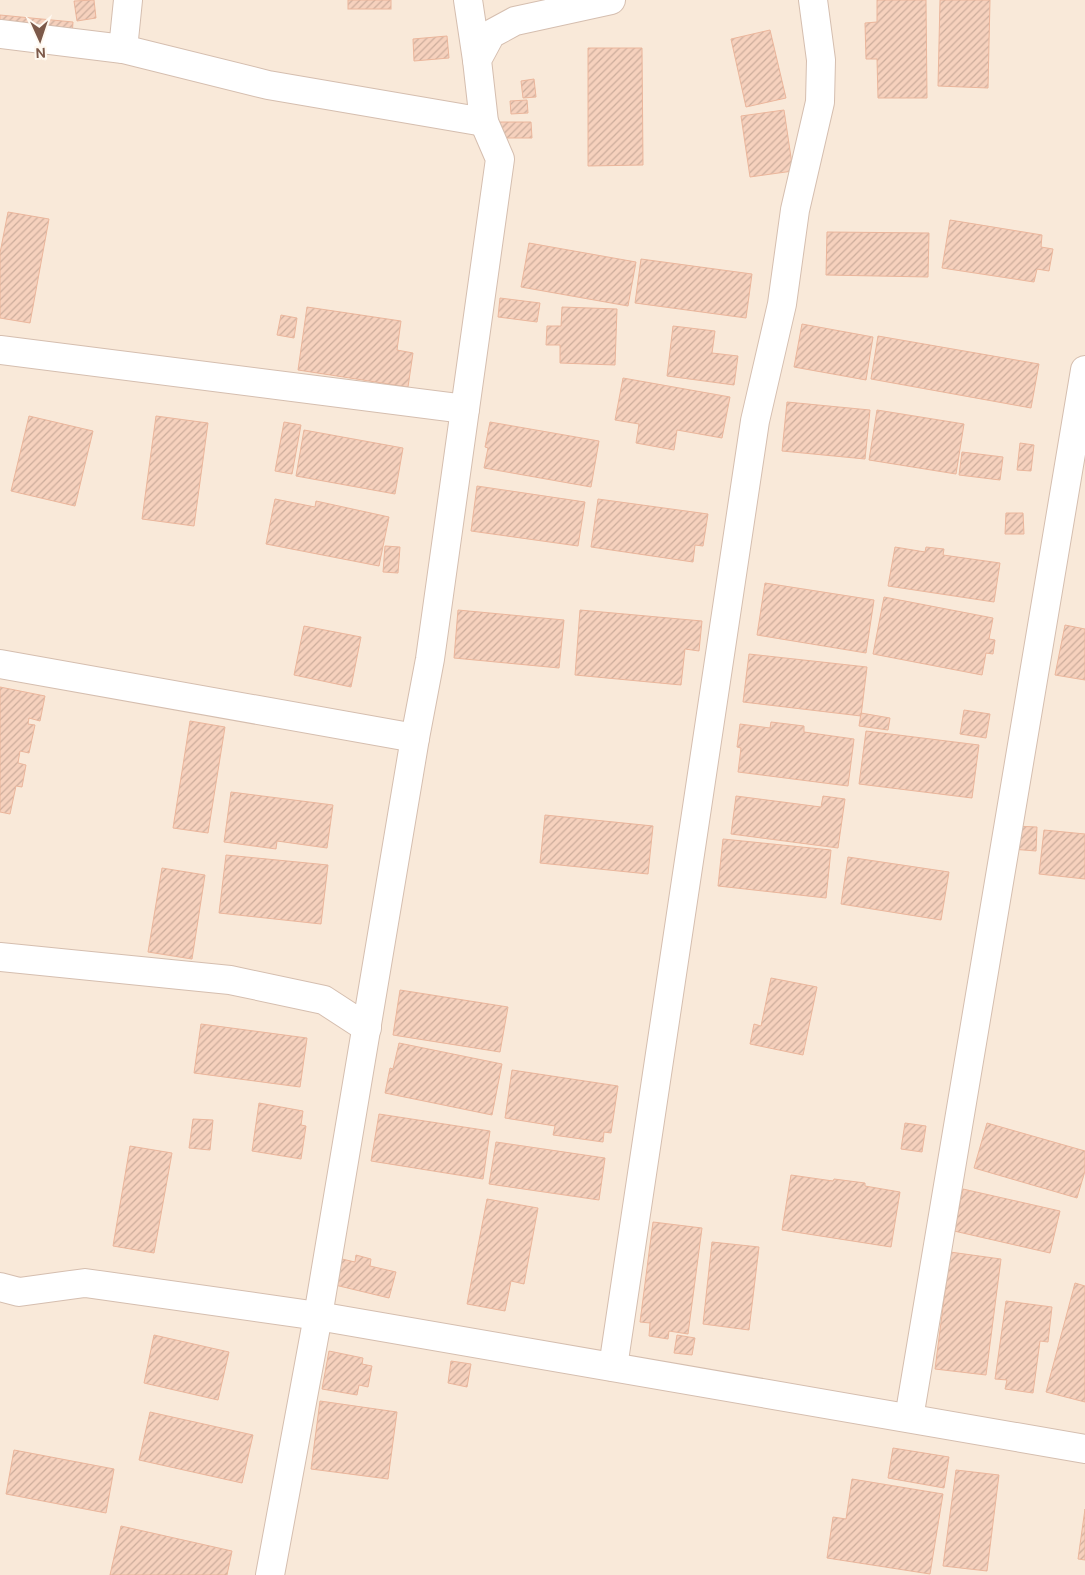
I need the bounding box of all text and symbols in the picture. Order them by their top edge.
north arrow [15,15,65,65]
text: N [35,44,46,62]

